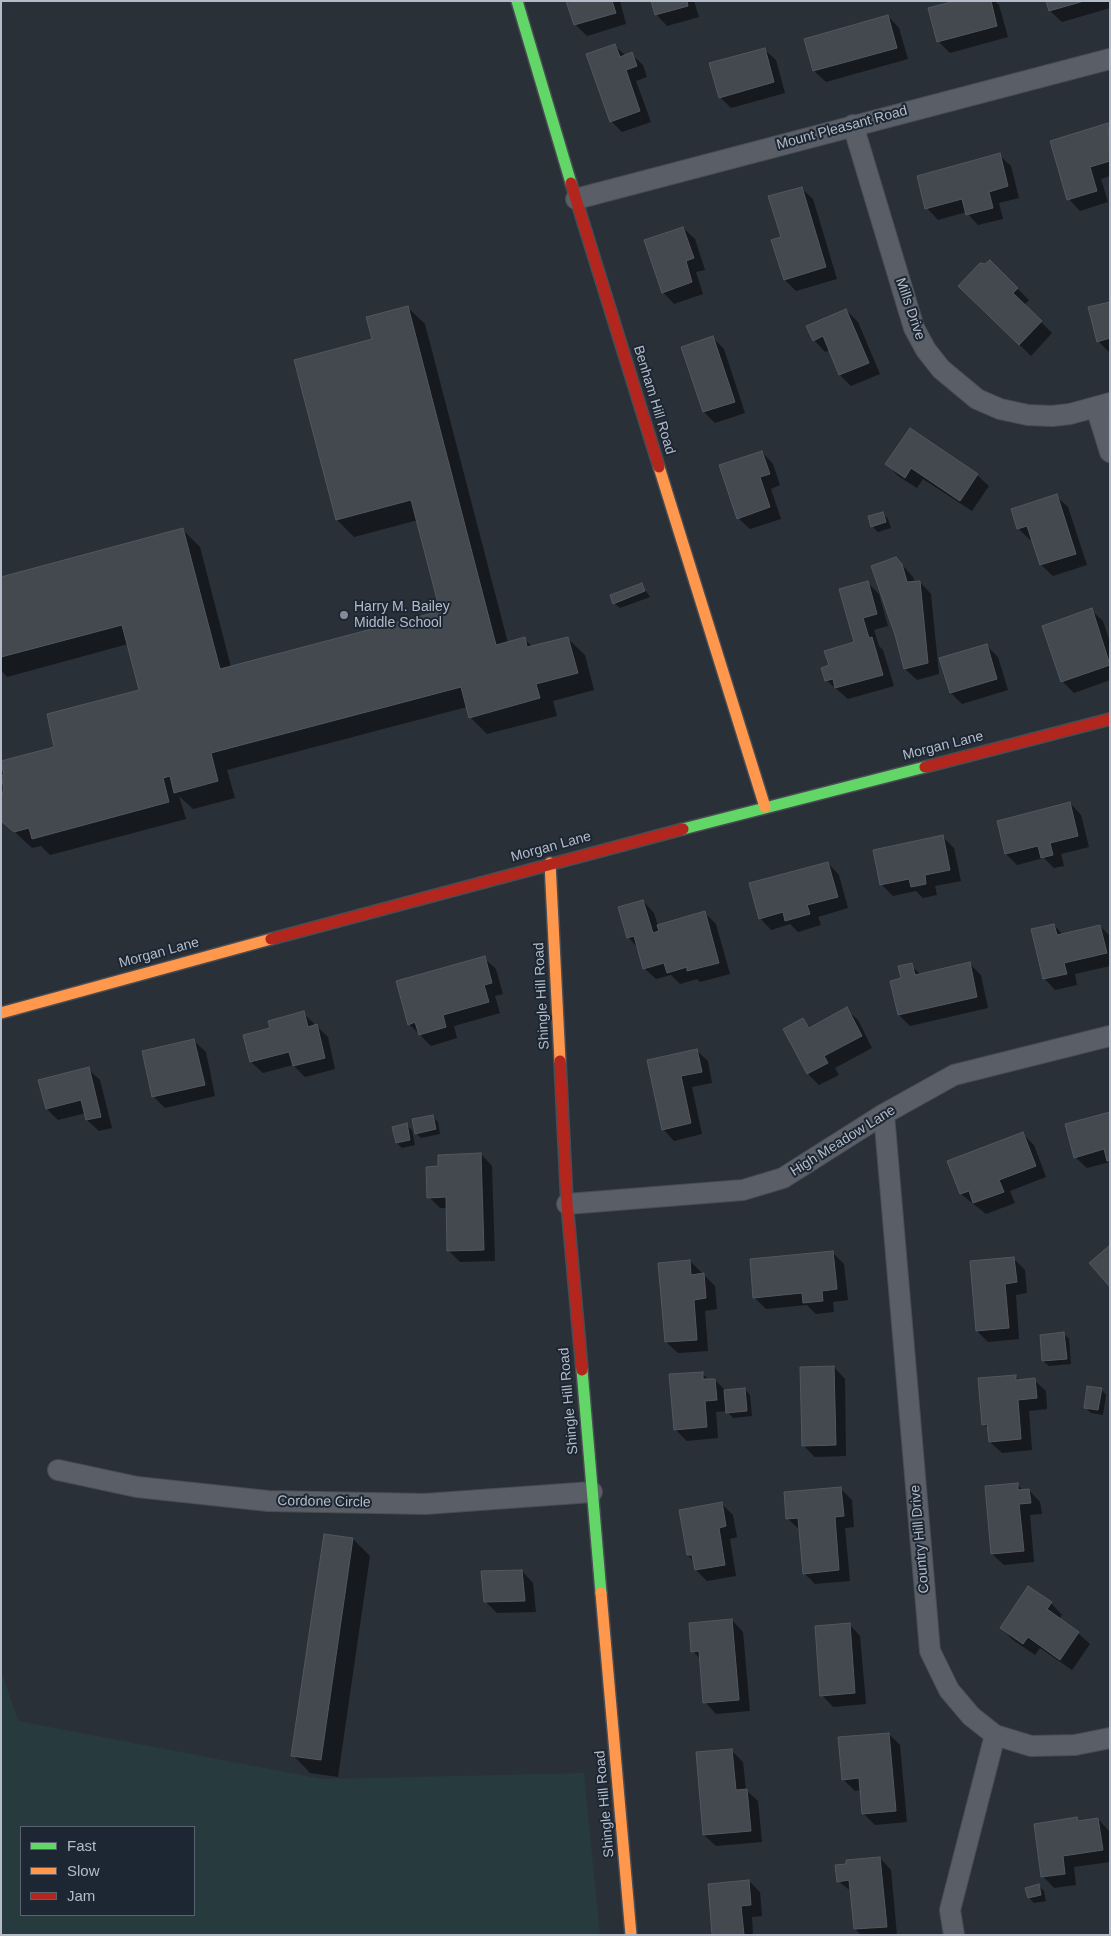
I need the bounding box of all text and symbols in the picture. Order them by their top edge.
street label: Mount Pleasant Road [775,102,909,154]
street label: Mills Drive [892,276,928,342]
street label: Benham Hill Road [629,344,679,456]
place label: Harry M. Bailey Middle School [354,599,450,632]
marker: Harry M. Bailey Middle School [338,609,350,621]
street label: Morgan Lane [901,728,985,764]
street label: Morgan Lane [509,828,593,866]
street label: Morgan Lane [117,934,201,972]
street label: Shingle Hill Road [531,942,553,1050]
street label: High Meadow Lane [787,1102,899,1180]
street label: Shingle Hill Road [556,1347,582,1455]
street label: Country Hill Drive [907,1484,933,1594]
street label: Cordone Circle [277,1493,371,1511]
street label: Shingle Hill Road [592,1750,618,1858]
legend [20,1826,195,1916]
text: Fast [67,1837,96,1854]
text: Slow [67,1862,100,1879]
text: Jam [67,1887,95,1904]

